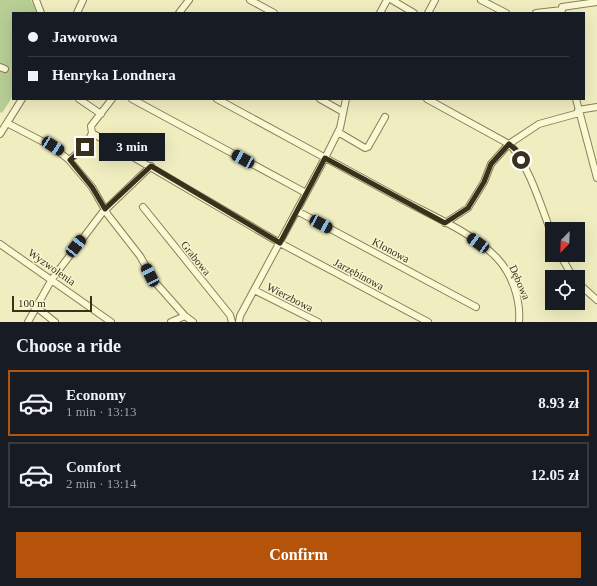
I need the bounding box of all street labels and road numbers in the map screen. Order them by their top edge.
street label: Klonowa [370,235,412,265]
street label: Grabowa [179,239,213,278]
street label: Wyzwolenia [26,246,78,288]
street label: Jarzębinowa [332,256,386,292]
street label: Dębowa [507,263,533,301]
street label: Wierzbowa [265,280,315,314]

